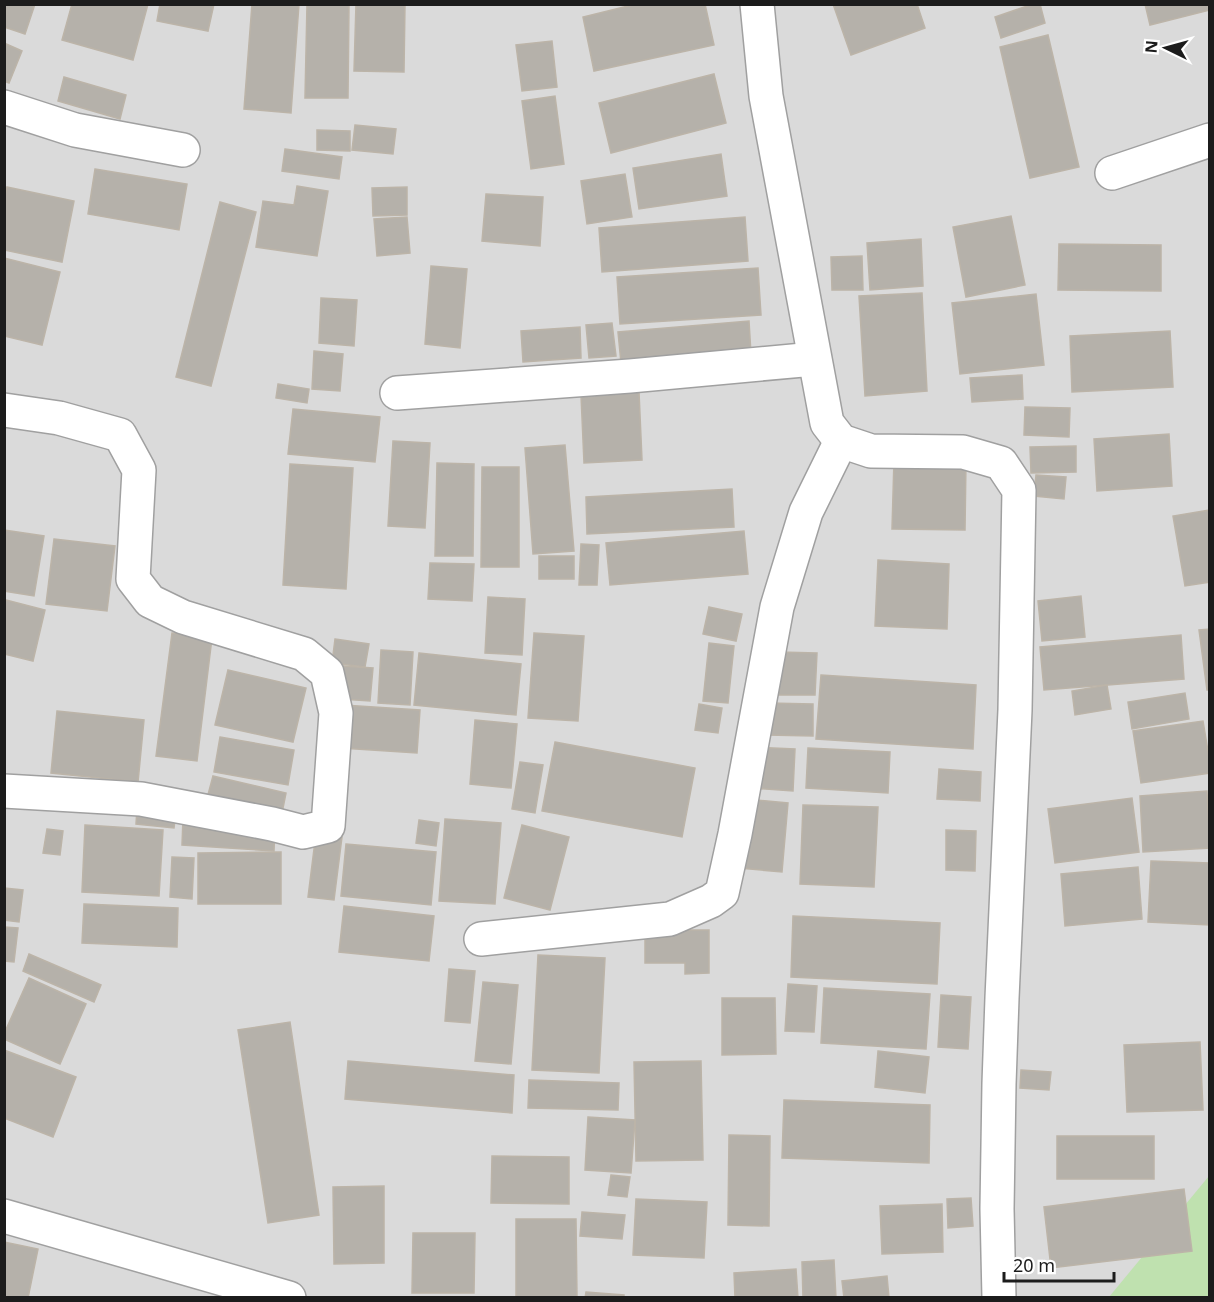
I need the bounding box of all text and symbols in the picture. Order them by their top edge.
north arrow [1136,18,1196,78]
text: N [1140,39,1163,54]
scale bar [1004,1245,1114,1283]
text: 20 m [1013,1253,1055,1277]

